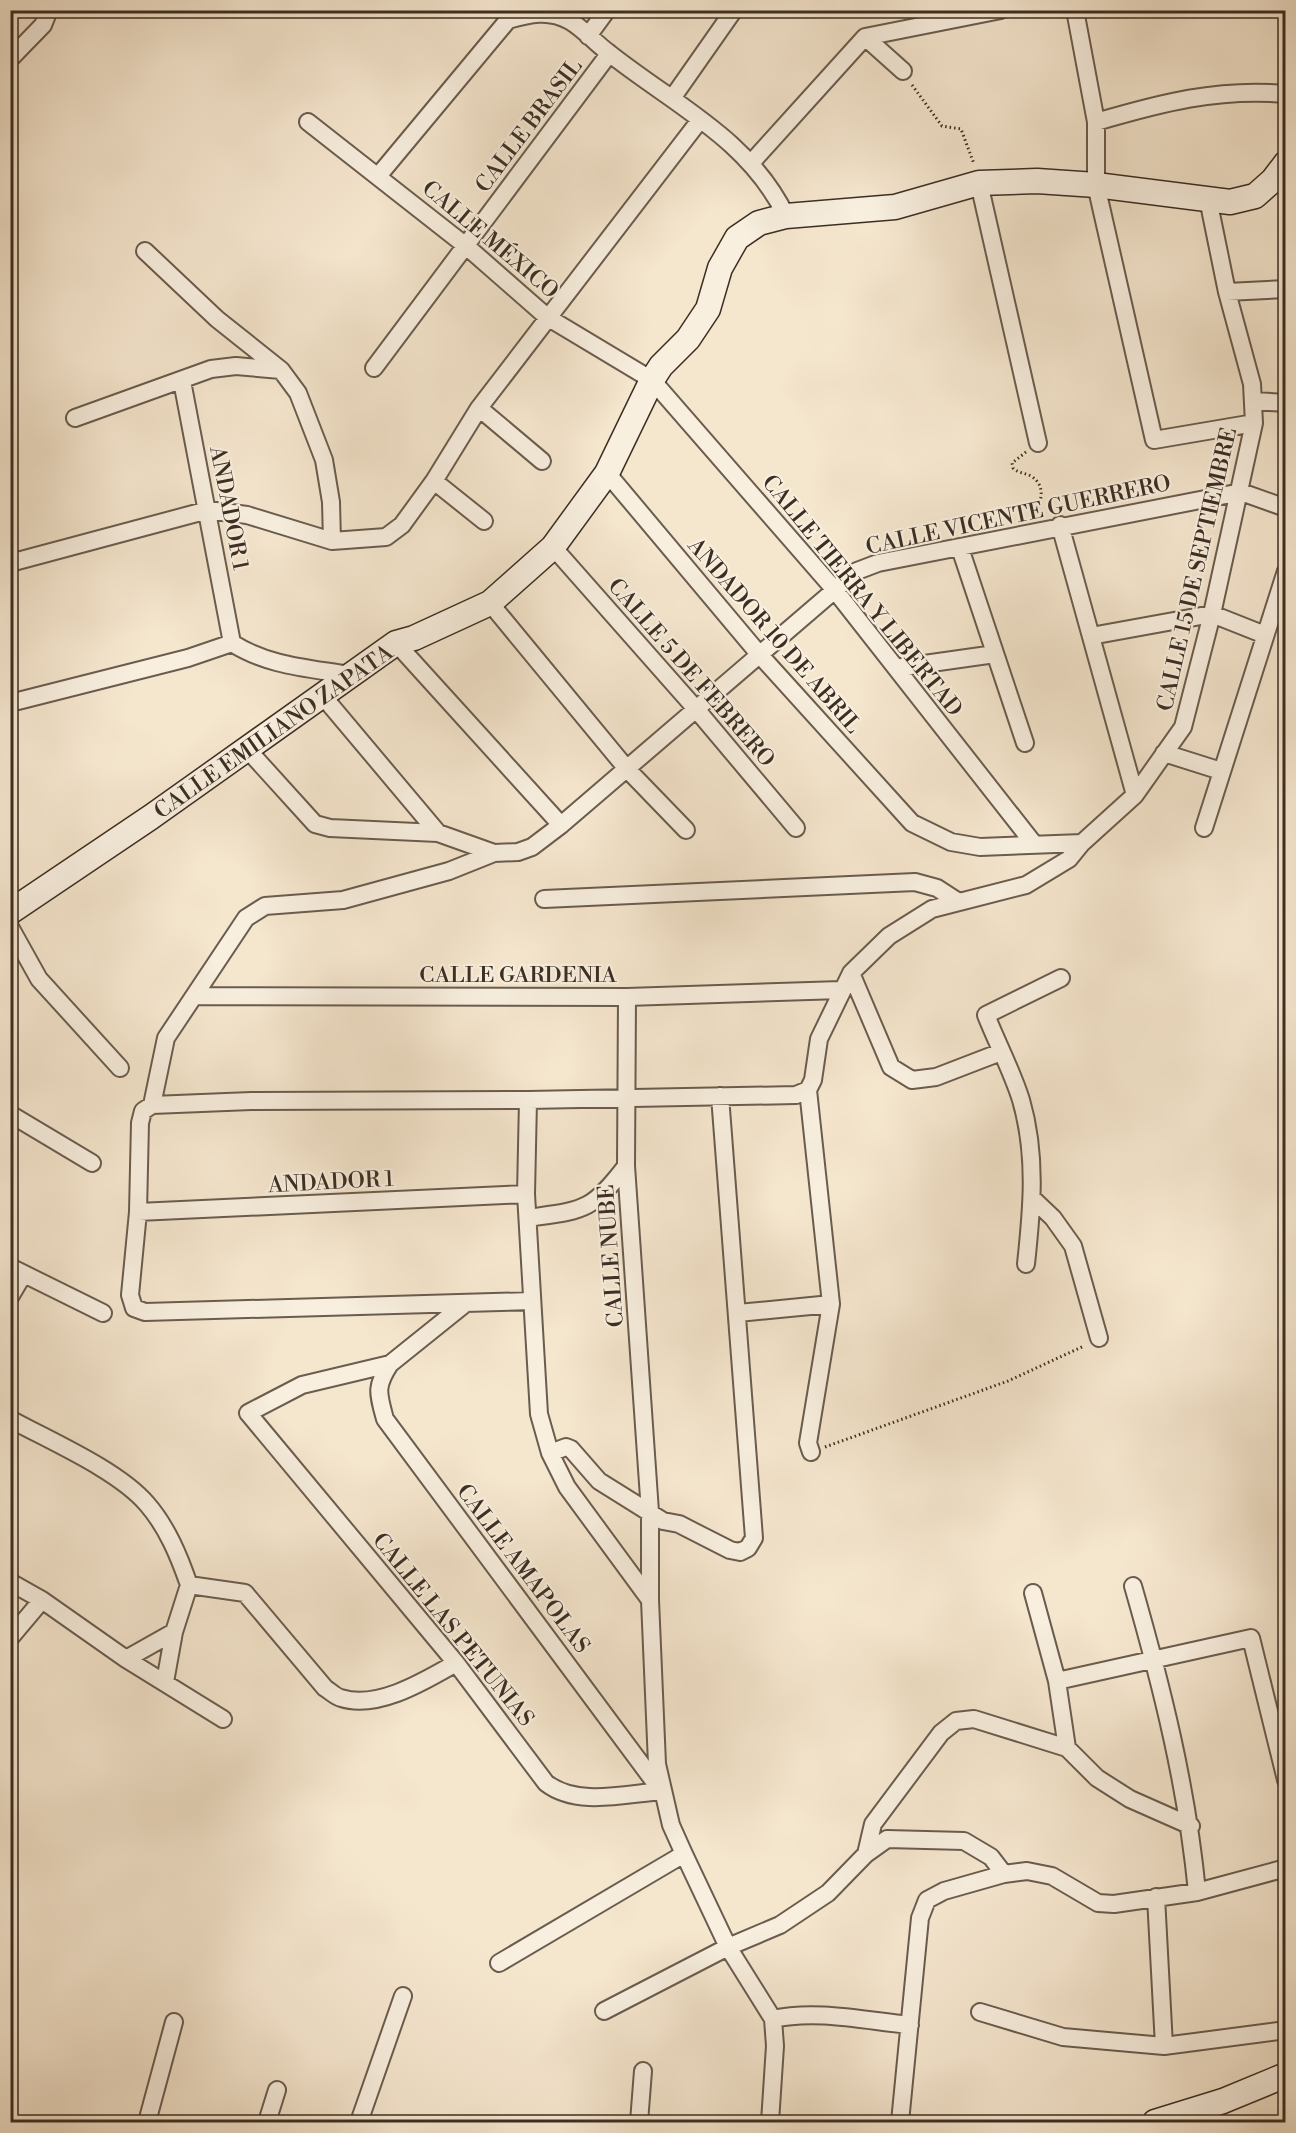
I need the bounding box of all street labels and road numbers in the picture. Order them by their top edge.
street label: CALLE BRASIL [470,54,588,198]
street label: CALLE MÉXICO [416,174,564,305]
street label: CALLE 15 DE SEPTIEMBRE [1152,425,1243,714]
street label: ANDADOR 1 [203,443,254,573]
street label: CALLE TIERRA Y LIBERTAD [756,470,968,722]
street label: CALLE VICENTE GUERRERO [863,470,1173,561]
street label: ANDADOR 10 DE ABRIL [681,532,866,739]
street label: CALLE 5 DE FEBRERO [602,573,780,773]
street label: CALLE EMILIANO ZAPATA [149,639,399,825]
street label: CALLE GARDENIA [419,962,618,989]
street label: ANDADOR 1 [266,1166,395,1199]
street label: CALLE NUBE [593,1184,630,1328]
street label: CALLE AMAPOLAS [450,1479,595,1659]
street label: CALLE LAS PETUNIAS [366,1528,539,1732]

